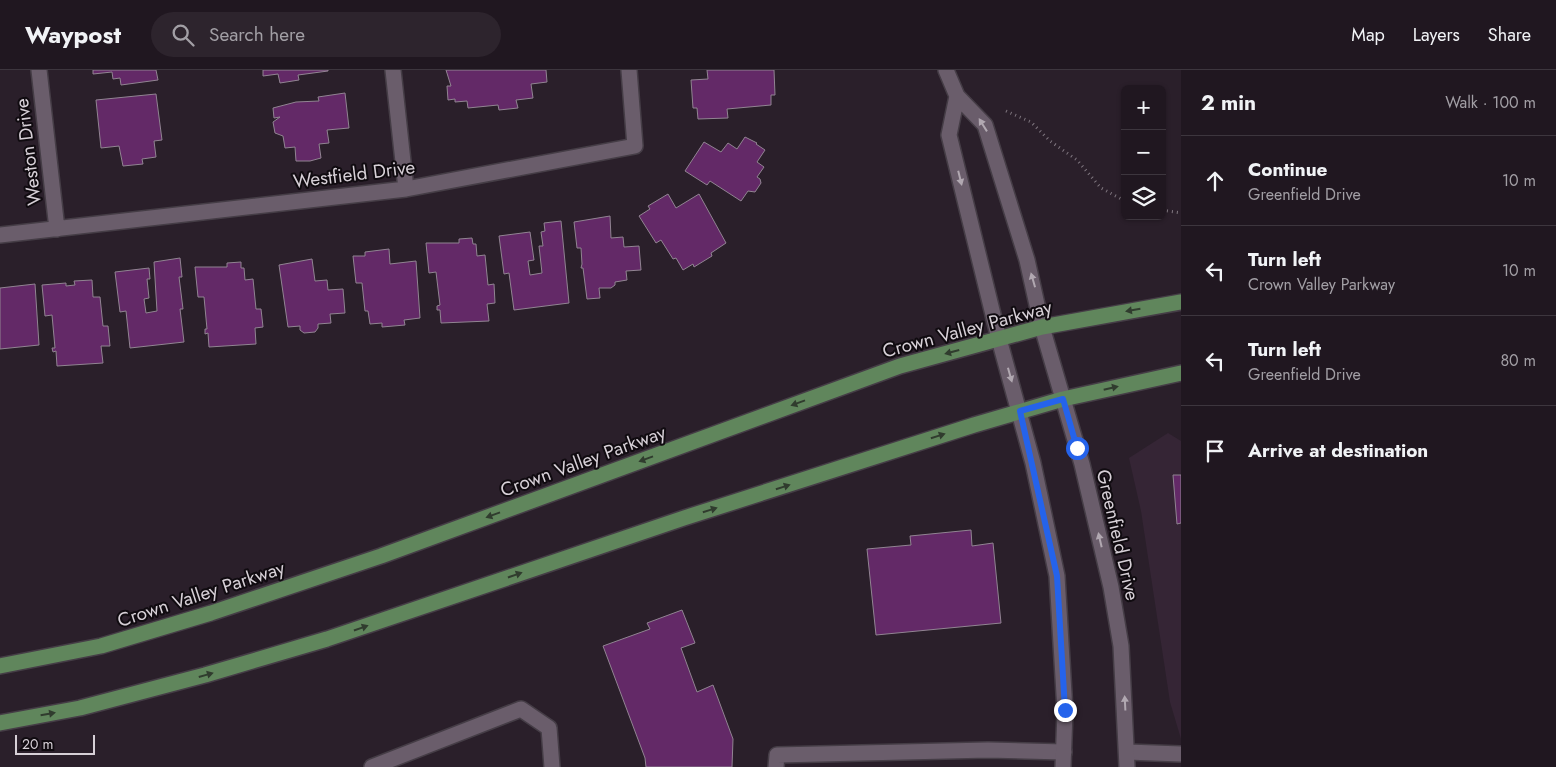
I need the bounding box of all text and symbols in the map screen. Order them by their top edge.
search box [151,12,501,57]
text: Waypost [25,17,121,52]
icon: search [169,21,197,49]
text: Search here [209,21,305,48]
text: Map [1351,22,1385,48]
text: Layers [1413,22,1460,48]
text: Share [1488,22,1531,48]
map controls [1121,85,1166,220]
button: + [1121,85,1166,130]
text: 2 min [1201,88,1256,118]
text: Walk · 100 m [1445,91,1536,114]
street label: Weston Drive [8,97,48,207]
one-way arrow [979,119,988,132]
button: − [1121,130,1166,175]
street label: Westfield Drive [292,153,417,195]
text: Continue [1248,156,1327,183]
icon: ahead [1201,167,1229,195]
text: 10 m [1502,169,1536,192]
one-way arrow [956,170,964,185]
button: layers [1121,175,1166,220]
text: Greenfield Drive [1248,183,1361,206]
text: Turn left [1248,246,1321,273]
icon: left [1201,257,1229,285]
text: 10 m [1502,259,1536,282]
one-way arrow [1028,272,1036,287]
text: Crown Valley Parkway [1248,273,1395,296]
street label: Crown Valley Parkway [879,293,1055,365]
one-way arrow [1125,306,1141,314]
text: Turn left [1248,336,1321,363]
icon: left [1201,347,1229,375]
one-way arrow [945,348,960,356]
text: 80 m [1500,349,1536,372]
text: Greenfield Drive [1248,363,1361,386]
one-way arrow [1006,368,1014,383]
one-way arrow [1103,384,1118,392]
one-way arrow [790,399,805,407]
street label: Crown Valley Parkway [496,418,670,504]
one-way arrow [930,432,945,440]
route start [1066,437,1089,460]
icon: arrive [1201,437,1229,465]
text: Arrive at destination [1248,437,1428,464]
one-way arrow [638,456,653,463]
street label: Greenfield Drive [1090,467,1146,603]
one-way arrow [776,482,791,490]
one-way arrow [703,505,718,513]
one-way arrow [485,511,500,519]
one-way arrow [1096,532,1104,547]
street label: Crown Valley Parkway [114,554,289,634]
one-way arrow [507,571,522,578]
one-way arrow [354,623,369,631]
one-way arrow [198,671,213,679]
one-way arrow [1120,695,1128,711]
route end [1054,699,1077,722]
one-way arrow [40,710,56,718]
scale bar [15,732,95,755]
text: 20 m [22,734,54,754]

